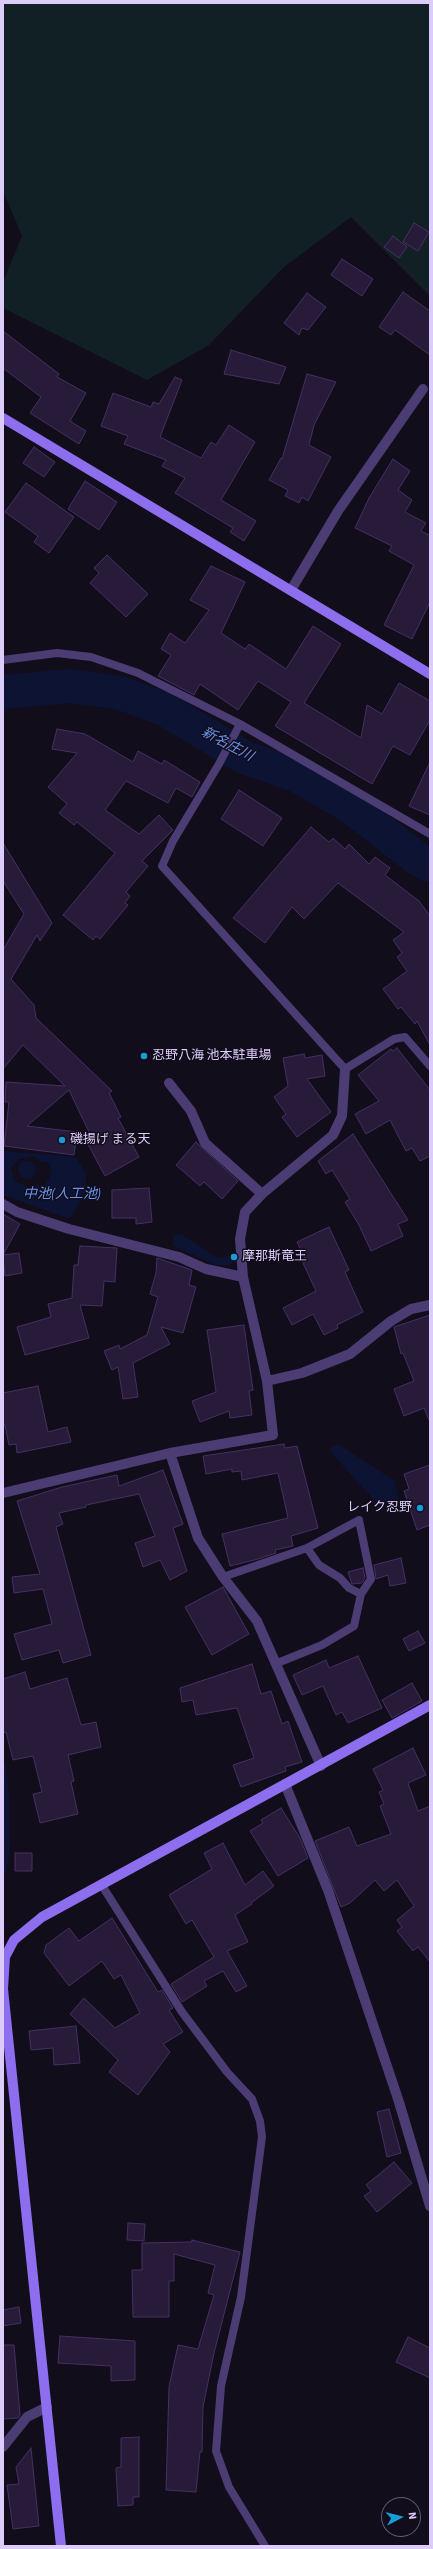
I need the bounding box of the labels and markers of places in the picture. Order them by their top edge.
place label: 忍野八海 池本駐車場 [152,1048,272,1064]
marker: 忍野八海 池本駐車場 [139,1051,149,1061]
place label: 磯揚げ まる天 [70,1132,151,1148]
marker: 磯揚げ まる天 [57,1135,67,1145]
place label: 摩那斯竜王 [242,1249,307,1265]
marker: 摩那斯竜王 [229,1252,239,1262]
place label: レイク忍野 [347,1500,412,1516]
marker: レイク忍野 [415,1503,425,1513]

